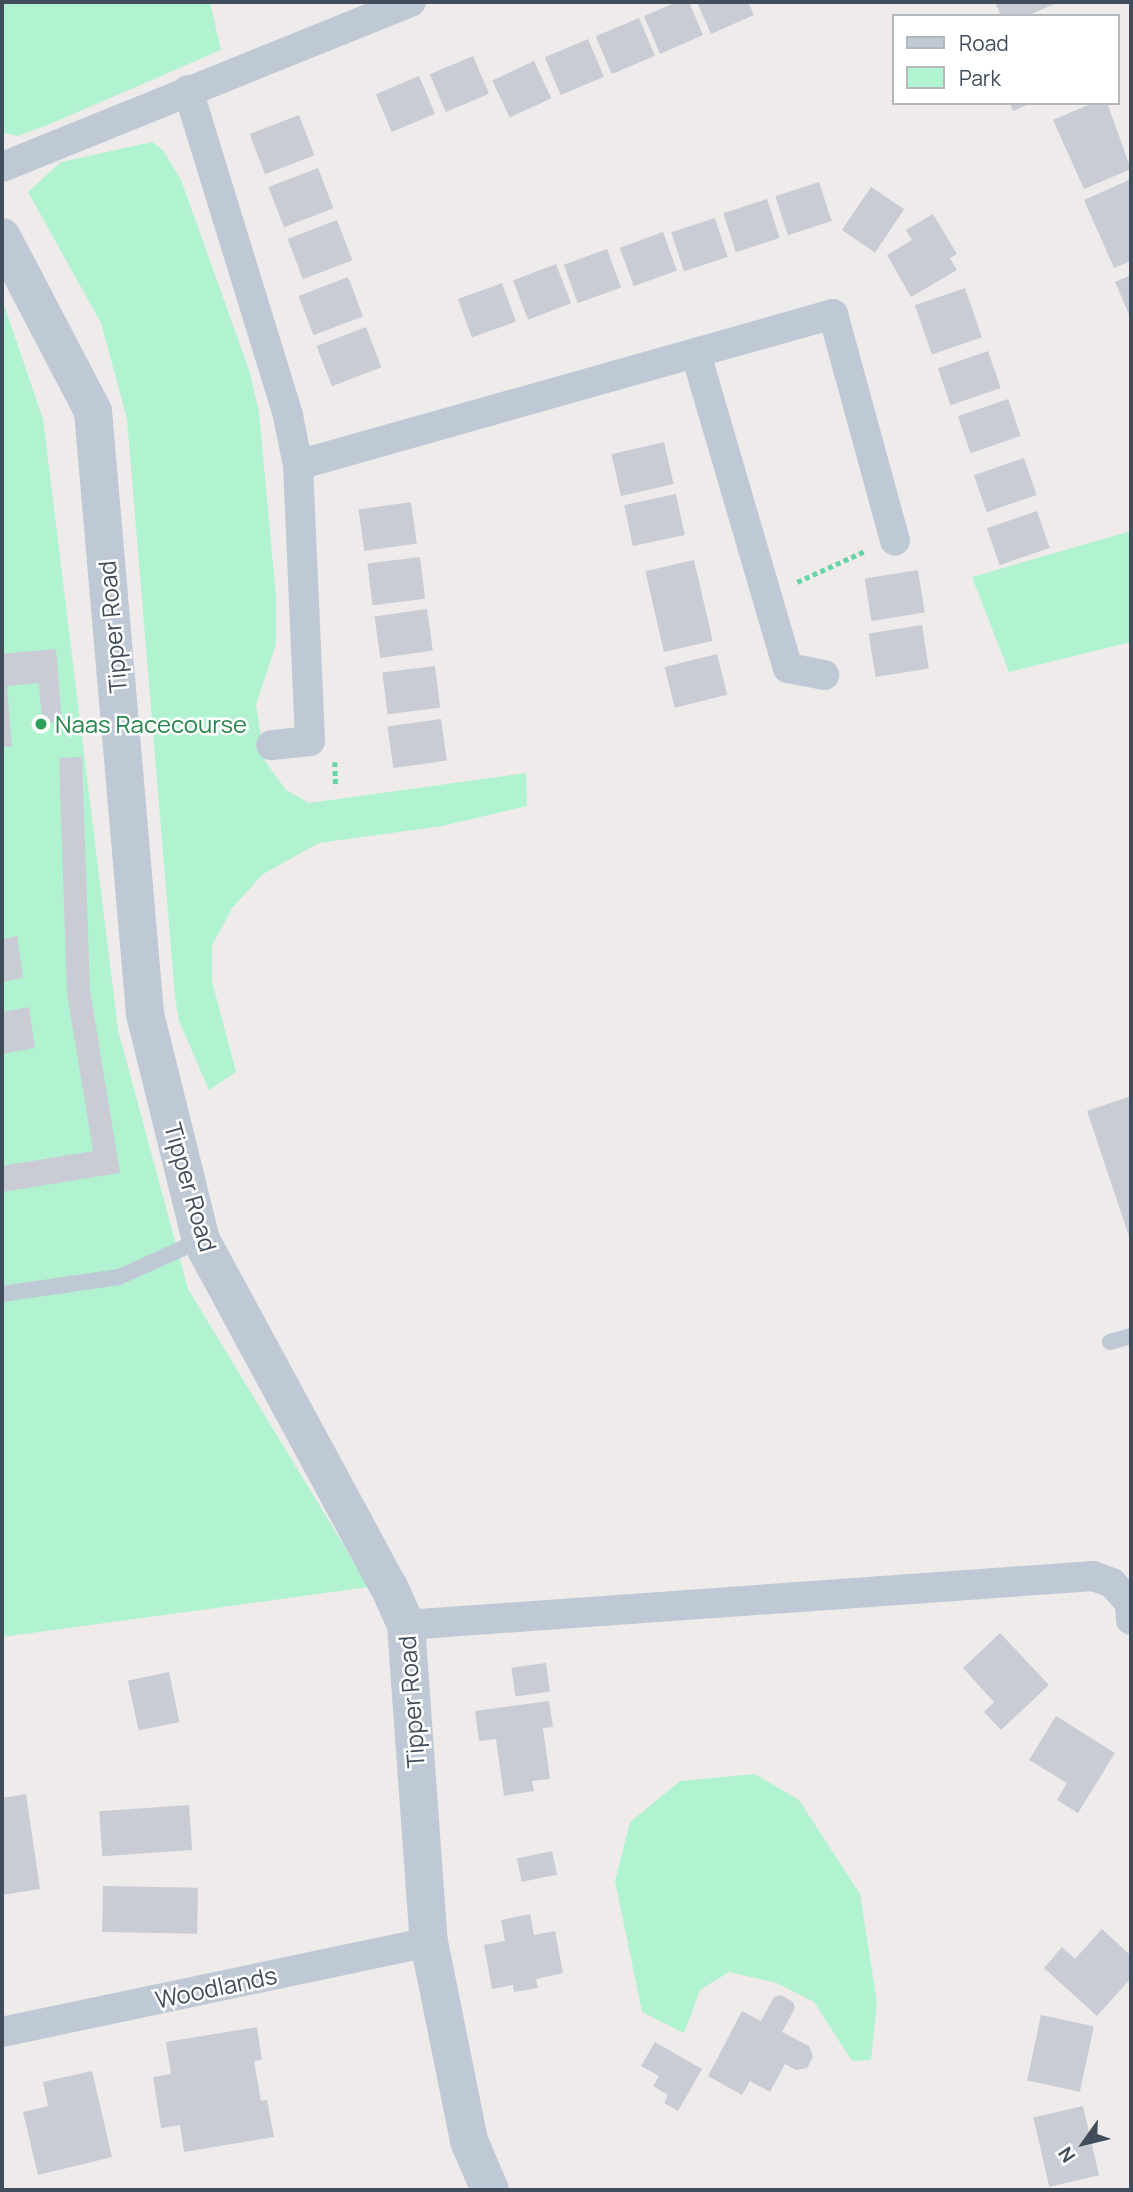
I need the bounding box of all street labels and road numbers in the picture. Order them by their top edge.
street label: Tipper Road [92,560,132,694]
street label: Tipper Road [159,1119,223,1255]
street label: Tipper Road [392,1635,430,1769]
street label: Woodlands [153,1960,279,2014]

